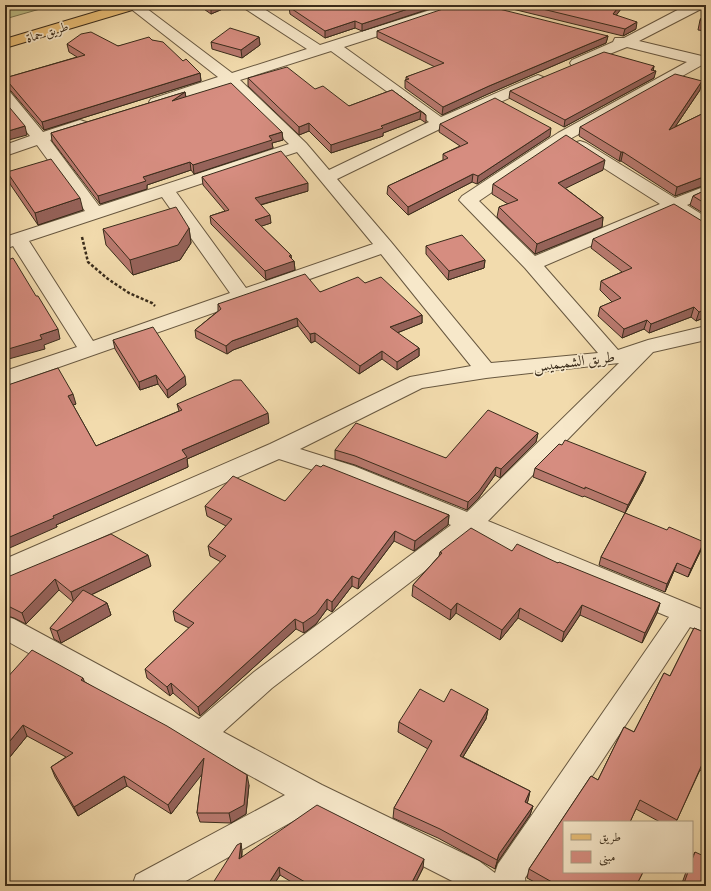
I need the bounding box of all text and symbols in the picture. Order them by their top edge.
street label: طريق حماة [24,17,70,47]
street label: طريق الشميميس [532,347,616,376]
legend [563,821,693,873]
text: طريق [599,829,621,845]
text: مبنى [599,849,615,866]

